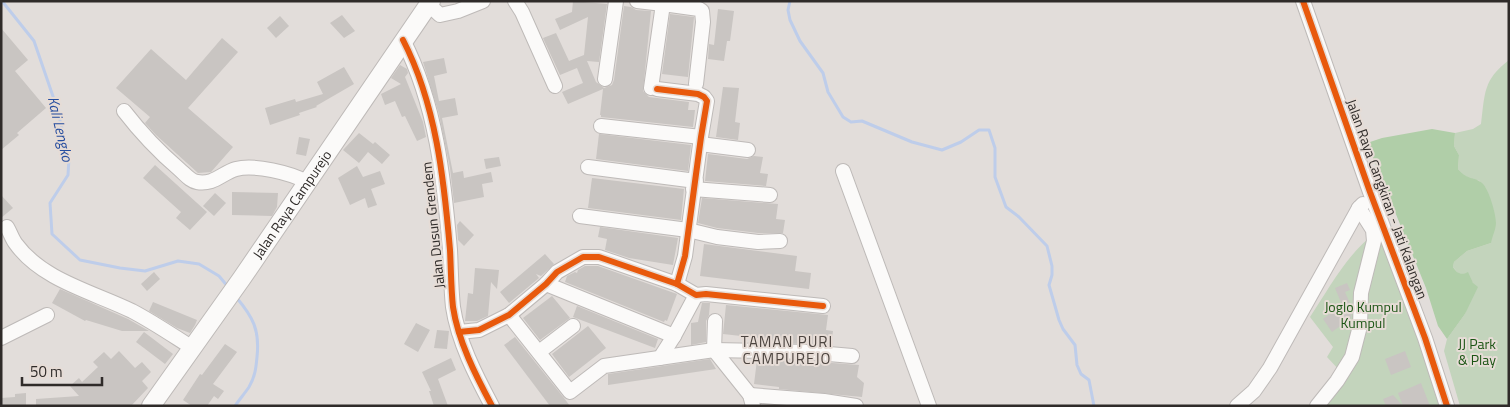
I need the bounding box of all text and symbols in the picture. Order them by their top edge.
water label: Kali Lengko [42,94,79,164]
street label: Jalan Raya Cangkiran - Jati Kalangan [1341,96,1434,302]
street label: Jalan Raya Campurejo [247,146,336,263]
street label: Jalan Dusun Grendem [415,161,450,289]
park label: Joglo Kumpul Kumpul [1324,296,1402,333]
district label: TAMAN PURI CAMPUREJO [741,330,833,370]
park label: JJ Park & Play [1458,333,1496,370]
scale bar [22,354,102,386]
text: 50 m [30,360,63,383]

